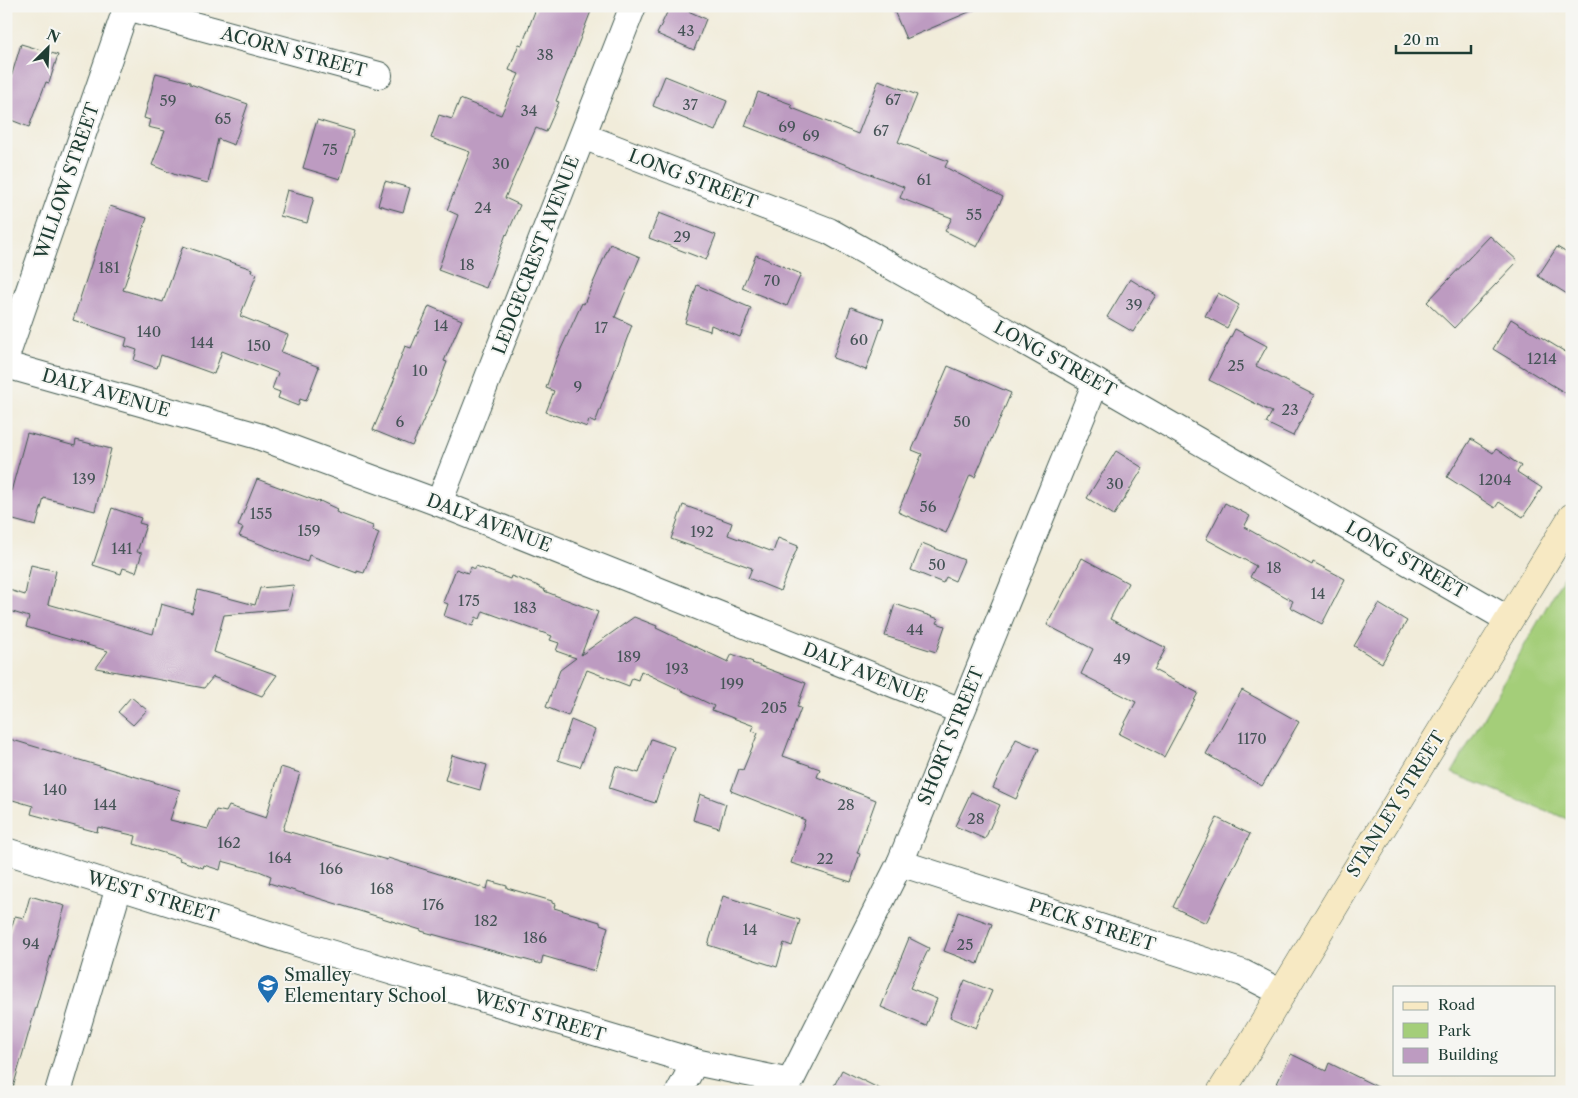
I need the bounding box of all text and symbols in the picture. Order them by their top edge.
house number: 43 [678,21,694,40]
north arrow [22,22,72,72]
street label: ACORN STREET [218,22,370,82]
scale bar [1396,22,1470,54]
text: N [44,25,63,47]
text: 20 m [1403,30,1439,49]
house number: 38 [536,45,554,64]
house number: 67 [885,90,902,109]
house number: 59 [160,91,176,110]
house number: 37 [682,95,698,114]
street label: WILLOW STREET [30,99,104,263]
house number: 34 [521,101,537,120]
house number: 65 [215,109,231,128]
house number: 69 [778,117,796,136]
house number: 67 [873,121,890,140]
house number: 69 [802,126,820,145]
house number: 75 [322,140,338,159]
street label: LONG STREET [625,144,761,214]
street label: LEDGECREST AVENUE [488,152,584,358]
house number: 30 [492,154,510,173]
house number: 61 [916,170,932,189]
house number: 24 [474,198,492,217]
house number: 55 [966,205,982,224]
house number: 29 [673,227,691,246]
house number: 18 [459,255,475,274]
house number: 181 [98,258,120,277]
house number: 70 [764,271,780,290]
house number: 39 [1125,295,1143,314]
house number: 14 [434,316,448,335]
street label: LONG STREET [990,316,1120,402]
house number: 17 [594,318,608,337]
house number: 140 [137,322,161,341]
house number: 60 [850,330,868,349]
house number: 144 [190,333,214,352]
house number: 150 [247,336,271,355]
house number: 1214 [1527,349,1557,368]
house number: 25 [1228,356,1244,375]
house number: 10 [412,361,428,380]
street label: DALY AVENUE [39,364,173,422]
house number: 9 [574,377,582,396]
house number: 23 [1282,400,1298,419]
house number: 6 [396,412,405,431]
house number: 50 [953,412,971,431]
house number: 139 [72,469,96,488]
house number: 1204 [1478,470,1512,489]
house number: 30 [1106,474,1124,493]
street label: DALY AVENUE [423,489,555,557]
house number: 56 [920,497,937,516]
house number: 155 [250,504,272,523]
street label: LONG STREET [1341,516,1471,604]
house number: 159 [297,521,321,540]
house number: 192 [690,522,714,541]
house number: 141 [111,539,133,558]
house number: 50 [928,555,946,574]
house number: 18 [1266,558,1282,577]
house number: 14 [1311,584,1325,603]
house number: 175 [458,591,480,610]
house number: 183 [513,598,537,617]
house number: 44 [906,620,924,639]
street label: DALY AVENUE [800,638,930,708]
house number: 189 [617,647,641,666]
house number: 49 [1113,649,1131,668]
house number: 193 [665,659,689,678]
street label: SHORT STREET [913,663,989,808]
house number: 199 [720,674,744,693]
house number: 205 [761,698,787,717]
street label: STANLEY STREET [1342,727,1450,881]
house number: 1170 [1237,729,1267,748]
house number: 140 [43,780,67,799]
house number: 144 [93,795,117,814]
house number: 28 [837,795,855,814]
house number: 28 [967,809,985,828]
house number: 162 [217,833,241,852]
house number: 164 [268,848,292,867]
house number: 22 [816,849,834,868]
house number: 166 [319,859,343,878]
street label: WEST STREET [84,866,222,928]
house number: 168 [370,879,394,898]
street label: PECK STREET [1026,894,1159,956]
house number: 176 [422,895,444,914]
house number: 182 [474,911,498,930]
house number: 14 [743,920,757,939]
house number: 186 [523,928,547,947]
house number: 94 [22,934,40,953]
house number: 25 [957,935,973,954]
place label: Smalley Elementary School [284,964,447,1007]
school or university icon: Smalley Elementary School [256,973,280,1004]
street label: WEST STREET [471,985,609,1047]
legend [1393,986,1556,1076]
text: Road [1438,995,1475,1014]
text: Park [1438,1021,1472,1040]
text: Building [1438,1045,1498,1064]

